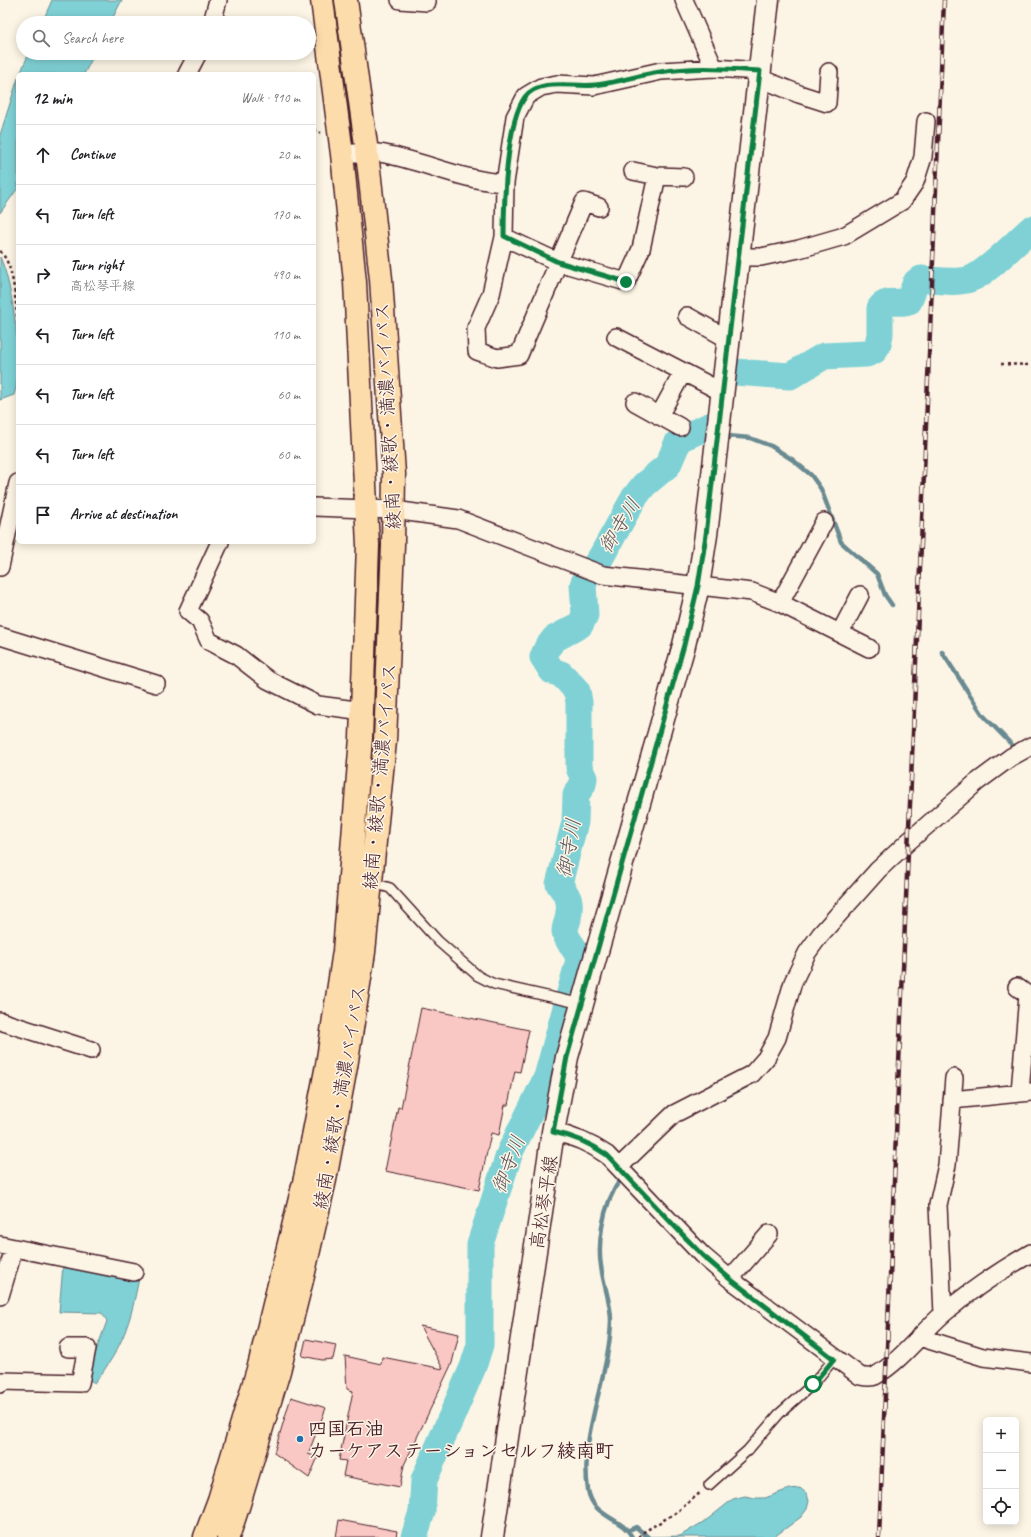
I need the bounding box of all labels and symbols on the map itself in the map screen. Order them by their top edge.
route end [617,273,635,291]
street label: 綾南・綾歌・満濃バイパス [370,302,406,530]
water label: 御寺川 [593,493,646,557]
street label: 綾南・綾歌・満濃バイパス [358,662,402,891]
water label: 御寺川 [551,816,586,880]
street label: 綾南・綾歌・満濃バイパス [308,983,372,1211]
water label: 御寺川 [486,1132,531,1197]
street label: 高松琴平線 [525,1153,563,1251]
route start [804,1375,822,1393]
place label: 四国石油 カーケアステーションセルフ綾南町 [308,1417,614,1463]
marker: 四国石油 カーケアステーションセルフ綾南町 [295,1434,305,1444]

